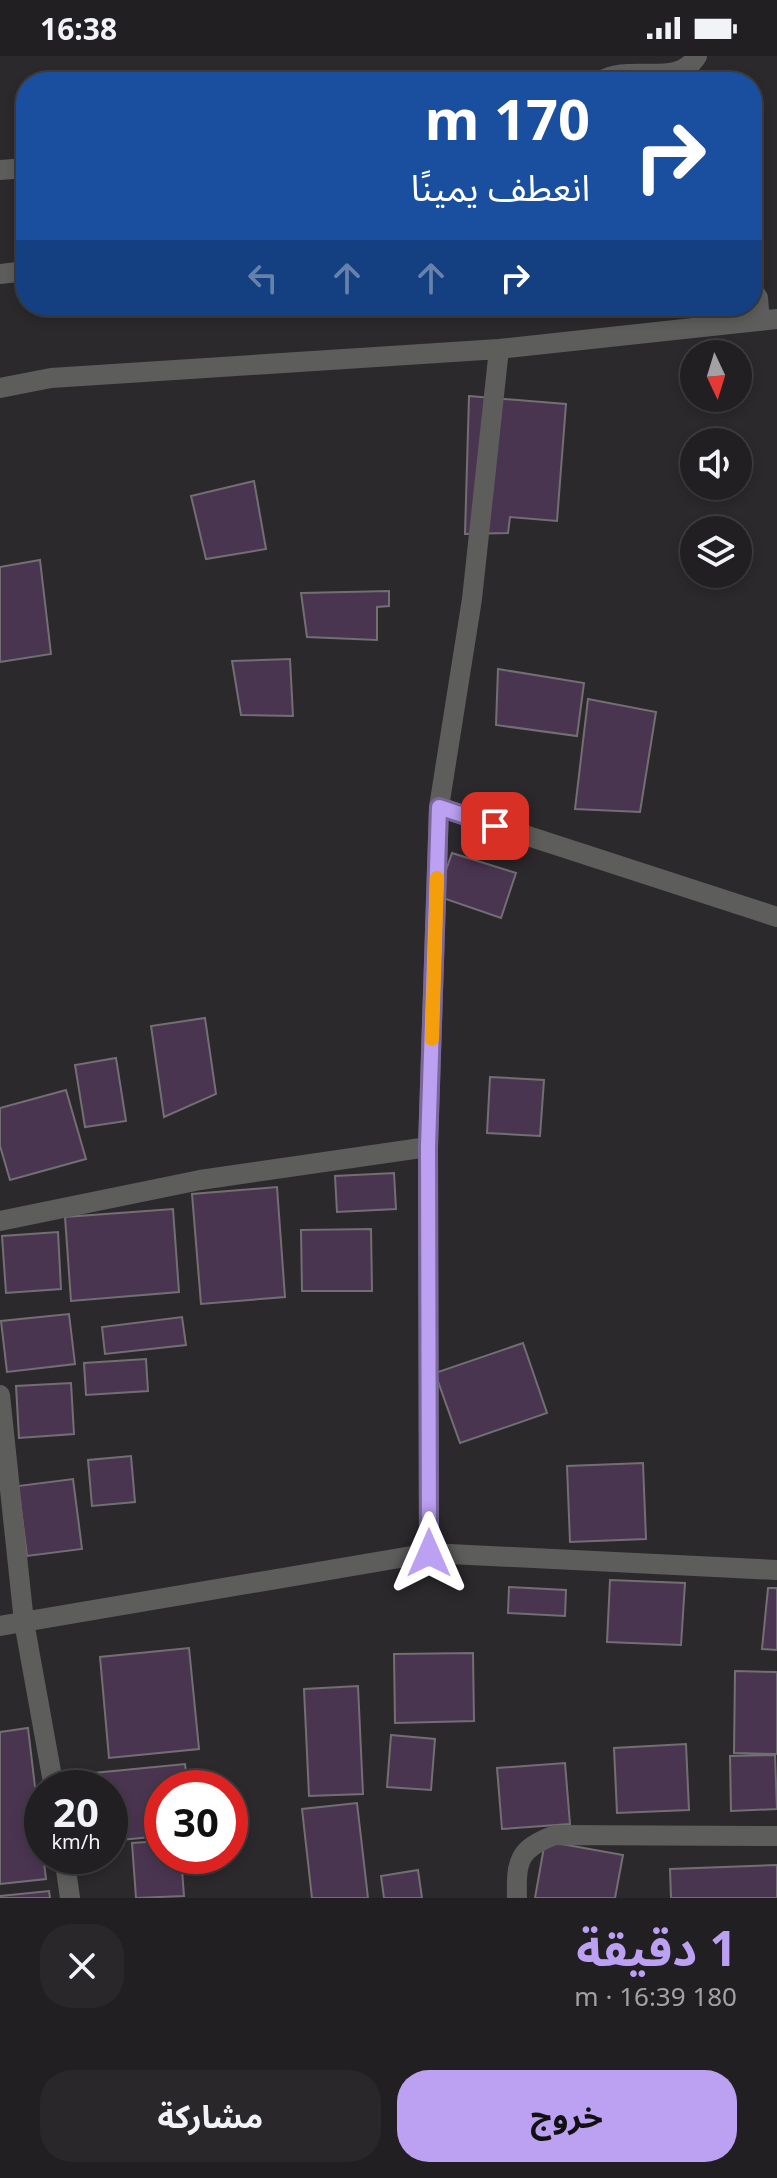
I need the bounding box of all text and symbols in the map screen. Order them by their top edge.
text: 16:38 [40,8,117,49]
text: 170 m [425,80,590,156]
icon: right [618,104,722,208]
text: انعطف يمينًا [411,163,590,212]
icon: left [241,256,285,300]
icon: ahead [325,256,369,300]
icon: ahead [409,256,453,300]
icon: right [493,256,537,300]
north arrow [680,340,752,412]
map controls [680,340,752,588]
button: sound [680,428,752,500]
button: layers [680,516,752,588]
pin [461,792,529,860]
icon: arrive [473,804,517,848]
position arrow [387,1511,471,1595]
speed limit sign: 30 [144,1770,248,1874]
text: 20 [53,1784,99,1839]
text: km/h [51,1828,101,1855]
text: 1 دقيقة [576,1915,737,1980]
button: close [40,1924,124,2008]
text: 180 m · 16:39 [574,1978,737,2014]
button: مشاركة [40,2070,381,2162]
button: خروج [397,2070,737,2162]

